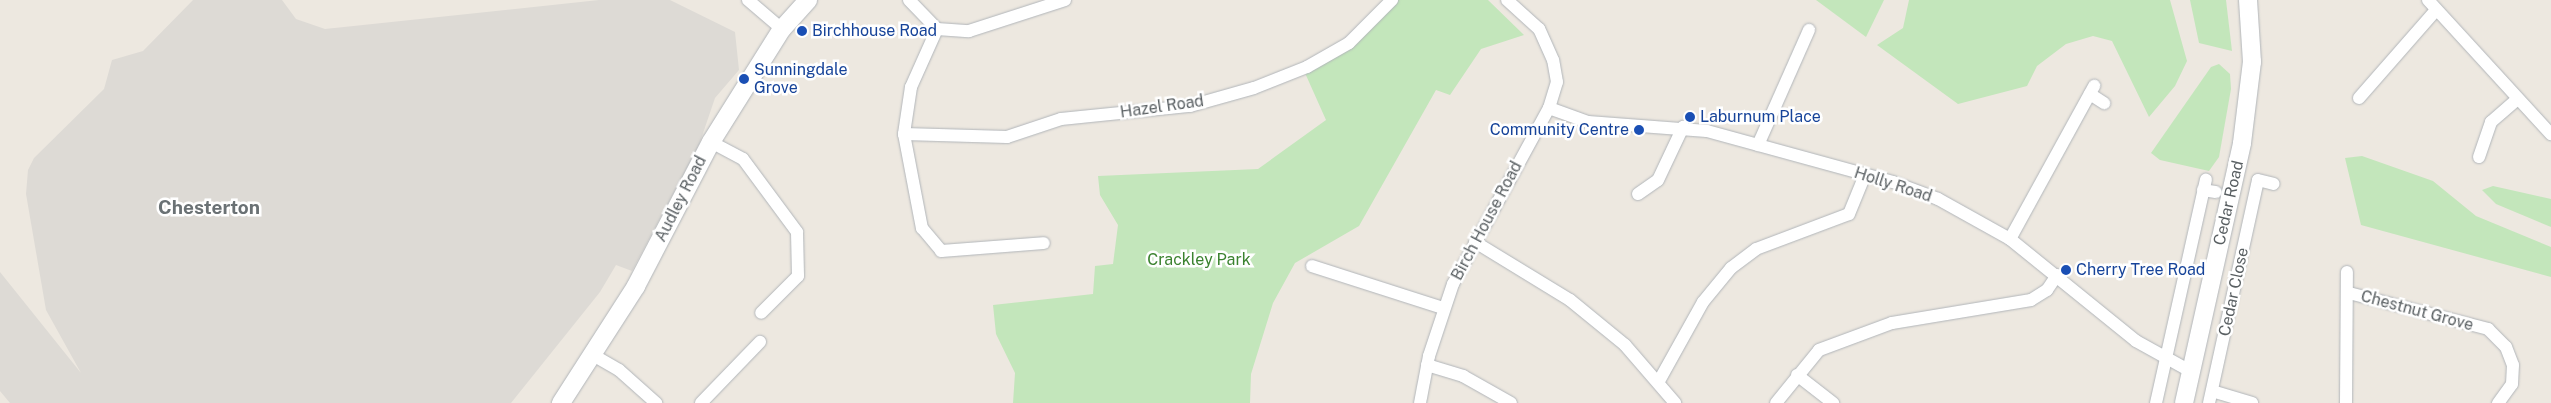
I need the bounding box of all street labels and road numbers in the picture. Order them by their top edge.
street label: Hazel Road [1119,92,1205,122]
street label: Audley Road [651,153,711,245]
street label: Birch House Road [1448,158,1526,284]
street label: Cedar Road [2210,159,2248,247]
street label: Holly Road [1852,163,1934,207]
street label: Cedar Close [2215,246,2253,338]
street label: Chestnut Grove [2359,287,2475,335]

